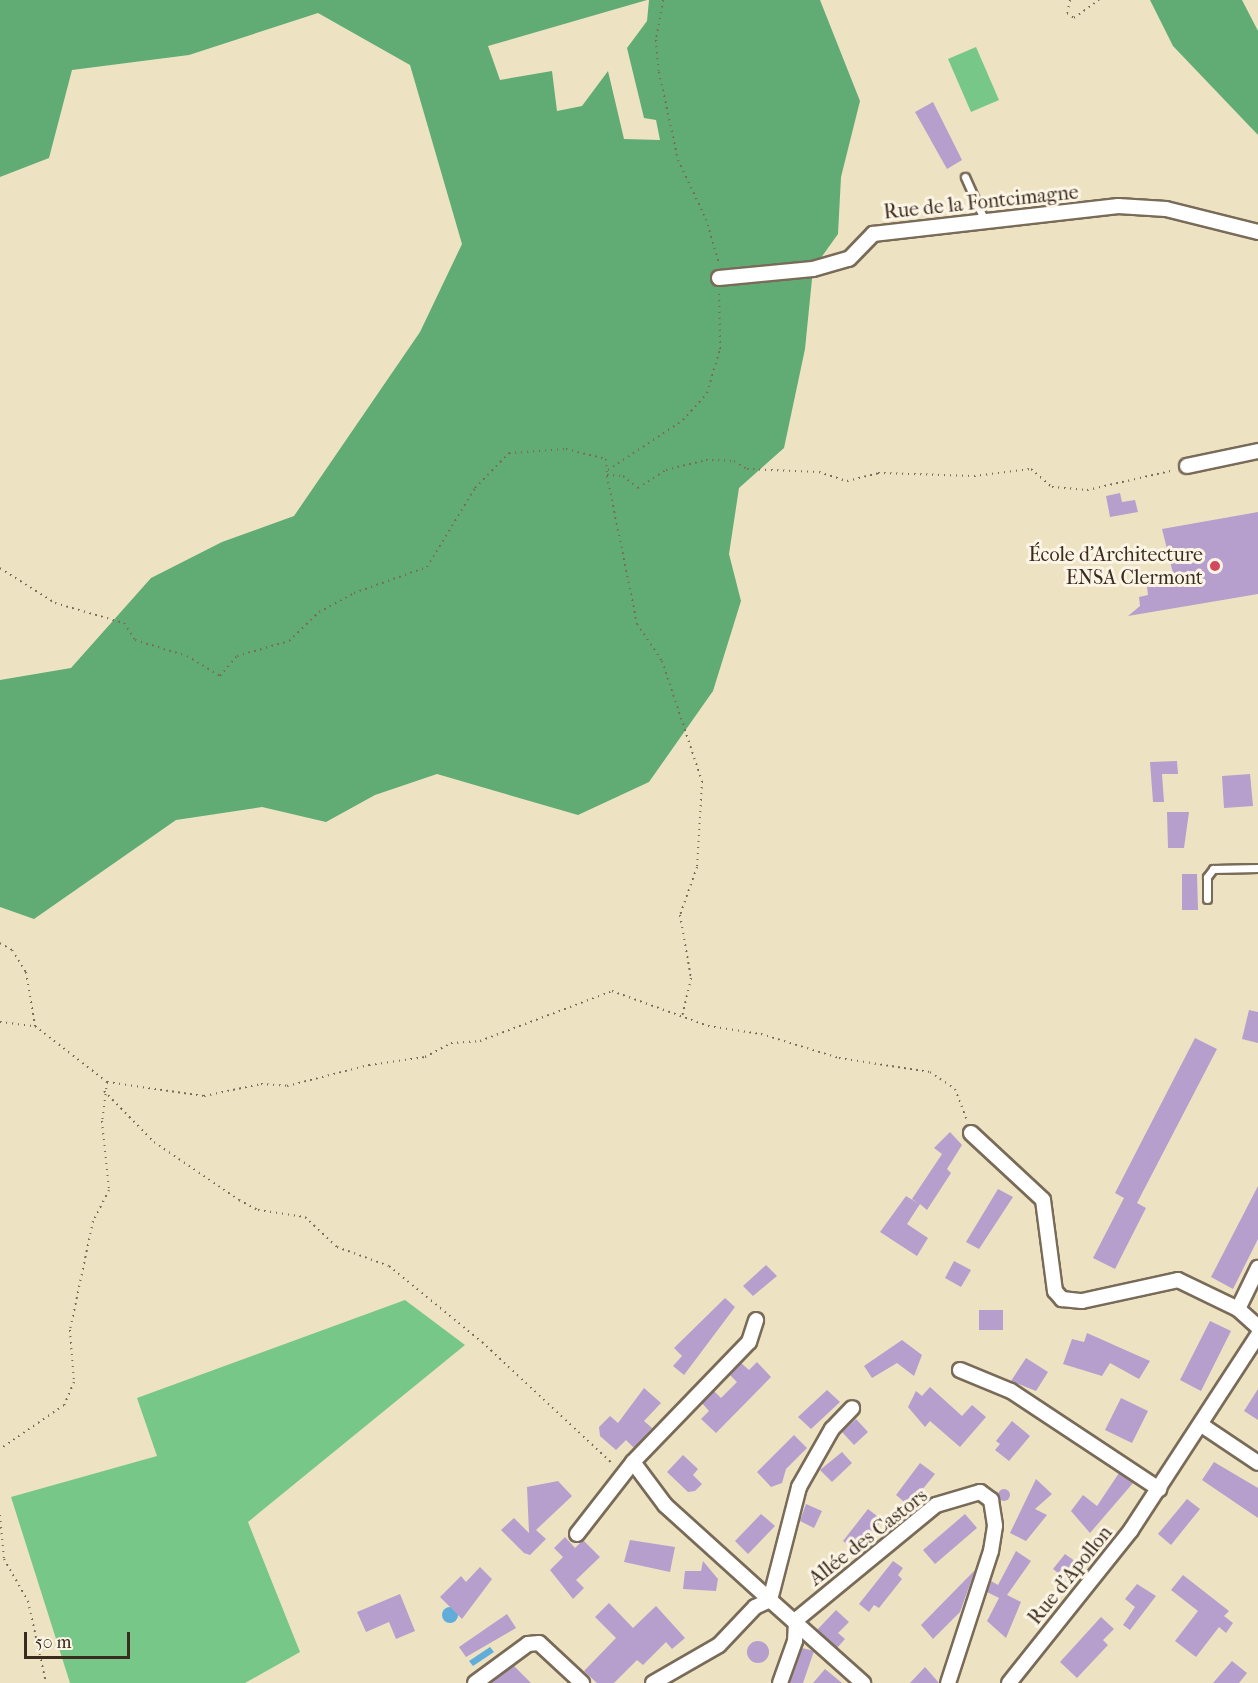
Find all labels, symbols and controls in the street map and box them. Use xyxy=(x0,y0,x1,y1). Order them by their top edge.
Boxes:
street label: Rue de la Fontcimagne xyxy=(882,180,1080,224)
place label: École d'Architecture ENSA Clermont xyxy=(1028,542,1203,589)
marker: École d'Architecture ENSA Clermont xyxy=(1208,559,1222,573)
street label: Allée des Castors xyxy=(804,1483,932,1591)
street label: Rue d'Apollon xyxy=(1023,1521,1117,1629)
scale bar xyxy=(27,1620,134,1658)
text: 50 m xyxy=(35,1632,71,1653)

